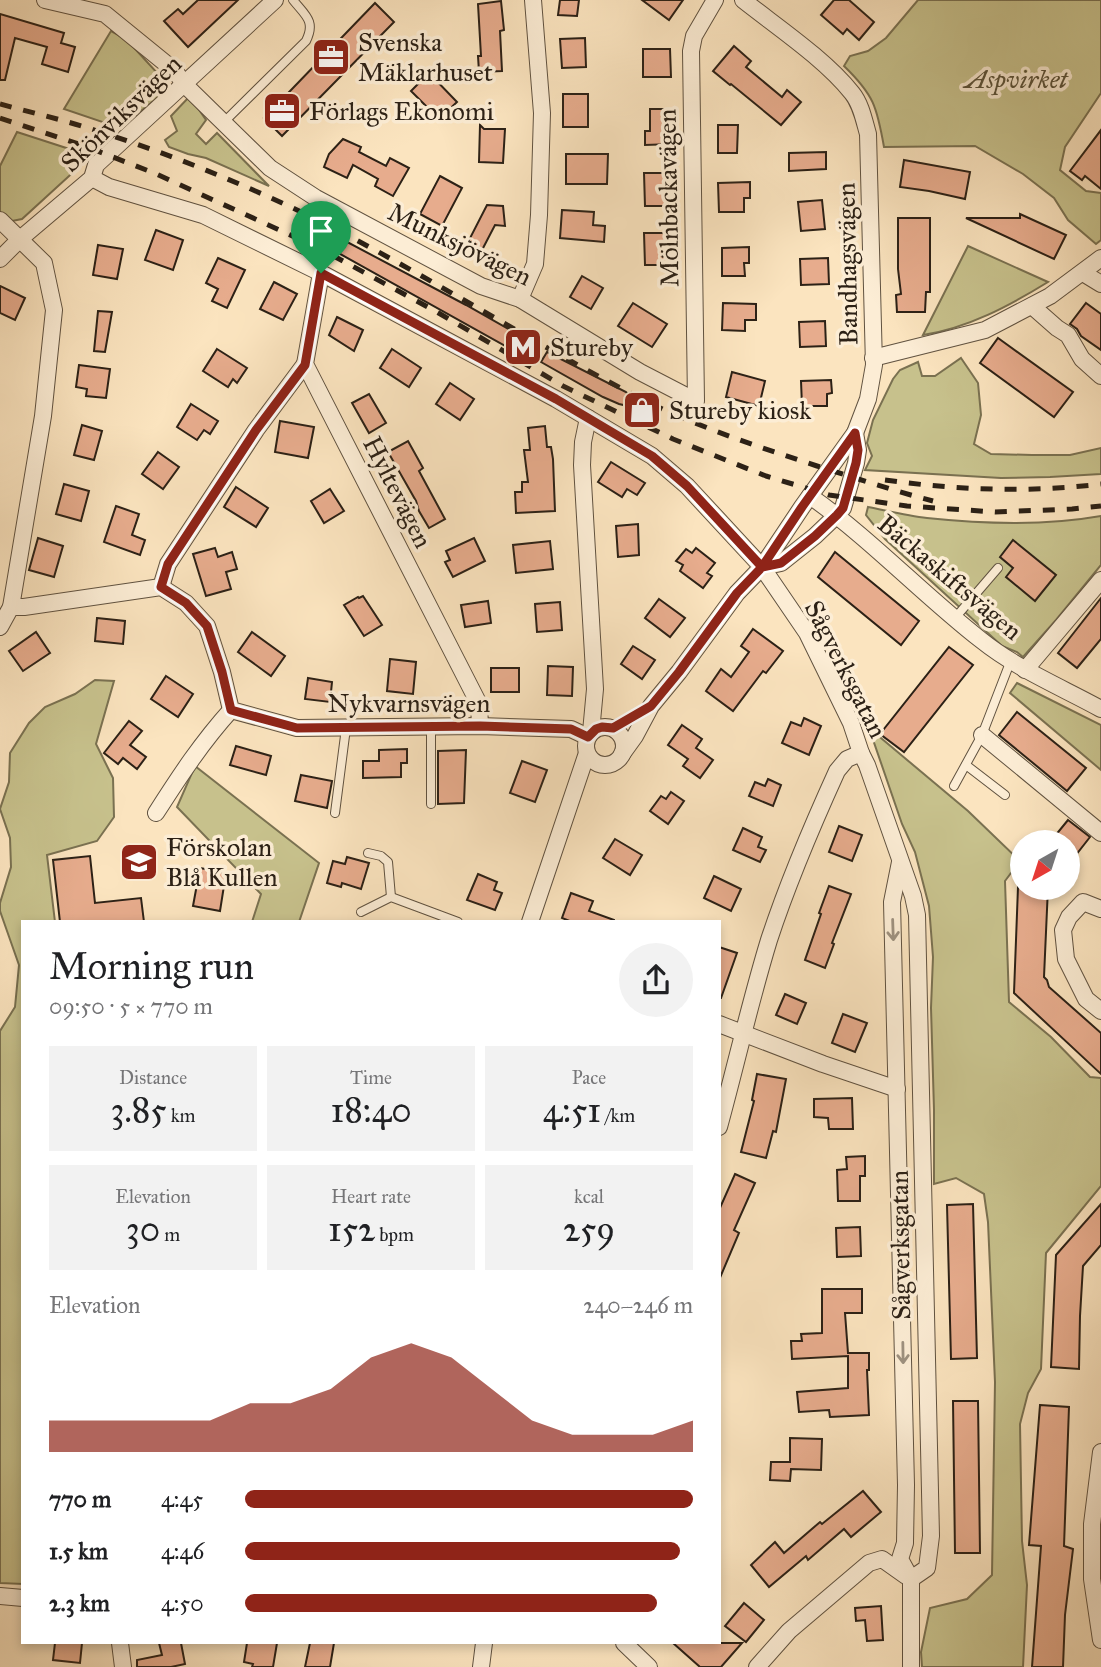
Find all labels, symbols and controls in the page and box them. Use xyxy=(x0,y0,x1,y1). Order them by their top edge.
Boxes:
place label: Svenska Mäklarhuset xyxy=(358,26,493,88)
office icon: Svenska Mäklarhuset xyxy=(310,36,352,78)
street label: Skönviksvägen xyxy=(54,47,188,179)
park label: Aspvirket xyxy=(962,63,1069,96)
office icon: Förlags Ekonomi xyxy=(261,90,303,132)
place label: Förlags Ekonomi xyxy=(309,95,494,127)
street label: Mölnbackavägen xyxy=(650,108,686,288)
street label: Bandhagsvägen xyxy=(830,182,864,346)
street label: Munksjövägen xyxy=(383,195,537,293)
pin xyxy=(291,201,351,273)
icon: arrive xyxy=(302,212,340,250)
metro station icon: Stureby xyxy=(502,326,544,368)
place label: Stureby xyxy=(550,331,634,363)
shop icon: Stureby kiosk xyxy=(621,389,663,431)
place label: Stureby kiosk xyxy=(669,394,812,426)
street label: Hyltevägen xyxy=(356,431,440,553)
street label: Bäckaskiftsvägen xyxy=(871,507,1029,647)
street label: Sågverksgatan xyxy=(798,595,894,743)
street label: Nykvarnsvägen xyxy=(328,687,490,719)
north arrow xyxy=(1010,830,1080,900)
map controls xyxy=(1010,830,1080,900)
place label: Förskolan Blå Kullen xyxy=(166,831,278,893)
school or university icon: Förskolan Blå Kullen xyxy=(118,841,160,883)
one-way arrow xyxy=(887,918,900,941)
text: Morning run xyxy=(49,943,254,989)
button: share xyxy=(619,943,693,1017)
text: 09:50 · 5 × 770 m xyxy=(49,992,213,1020)
text: Distance xyxy=(119,1066,187,1089)
text: Time xyxy=(350,1066,392,1089)
text: Pace xyxy=(572,1066,606,1089)
text: 3.85 xyxy=(110,1089,167,1132)
text: 18:40 xyxy=(330,1089,412,1132)
text: 4:51 xyxy=(543,1089,601,1132)
text: km xyxy=(167,1104,196,1127)
text: /km xyxy=(601,1104,635,1127)
street label: Sågverksgatan xyxy=(883,1170,917,1320)
text: Elevation xyxy=(115,1185,191,1208)
text: Heart rate xyxy=(331,1185,411,1208)
text: kcal xyxy=(574,1185,604,1208)
text: 30 xyxy=(126,1208,160,1251)
text: 152 xyxy=(328,1208,375,1251)
text: 259 xyxy=(563,1208,615,1251)
text: m xyxy=(160,1223,180,1246)
text: bpm xyxy=(375,1223,414,1246)
text: Elevation xyxy=(49,1291,140,1319)
text: 240–246 m xyxy=(583,1291,693,1319)
one-way arrow xyxy=(896,1341,909,1364)
text: 770 m xyxy=(49,1485,111,1513)
text: 4:45 xyxy=(161,1485,203,1513)
text: 1.5 km xyxy=(49,1537,108,1565)
text: 4:46 xyxy=(161,1537,204,1565)
text: 2.3 km xyxy=(49,1589,110,1617)
text: 4:50 xyxy=(161,1589,204,1617)

